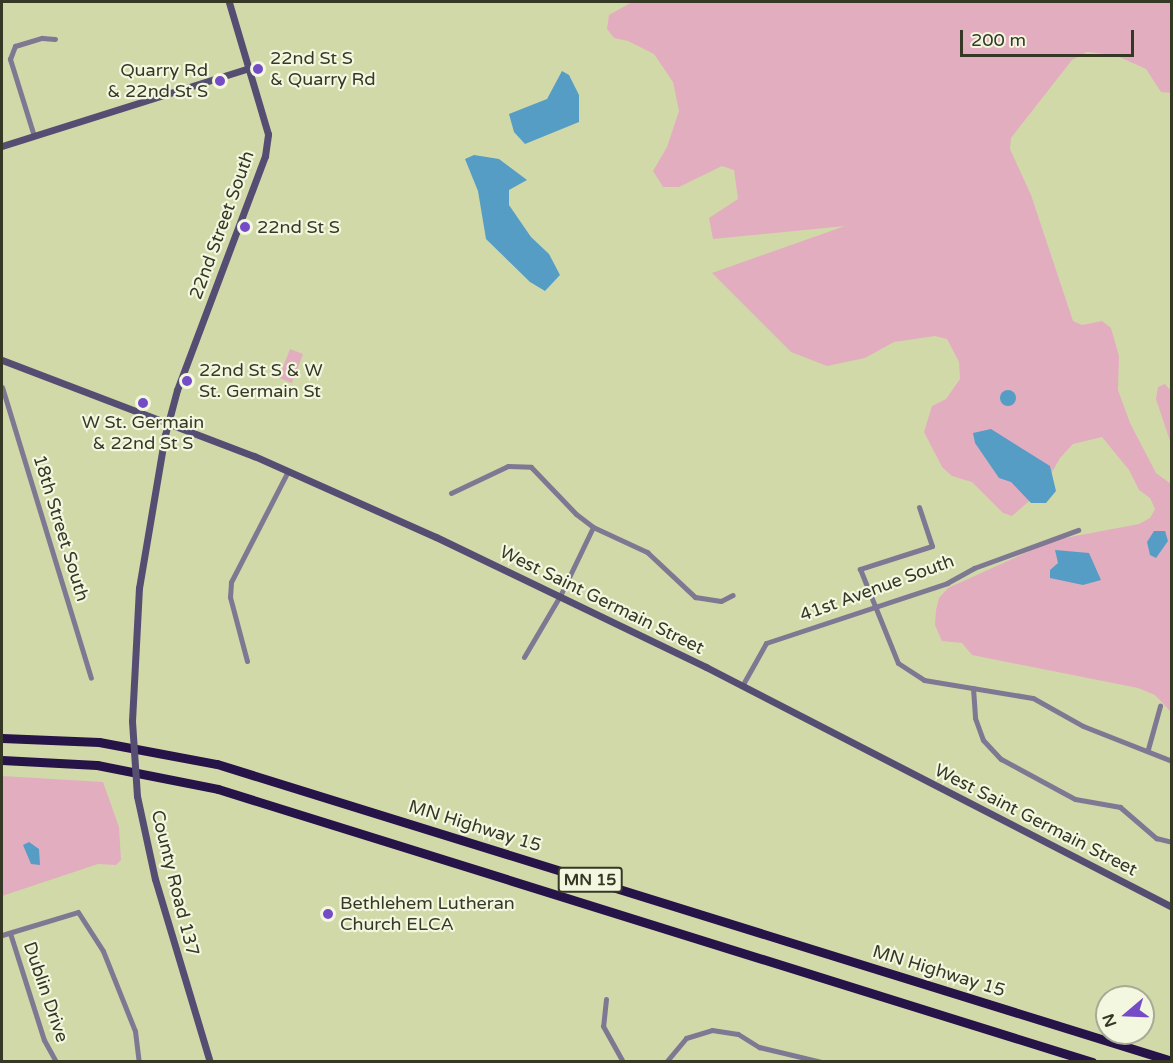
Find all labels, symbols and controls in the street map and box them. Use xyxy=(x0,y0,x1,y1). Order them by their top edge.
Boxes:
scale bar xyxy=(963,18,1137,56)
text: 200 m xyxy=(971,29,1026,51)
place label: 22nd St S & Quarry Rd xyxy=(270,48,376,90)
place label: Quarry Rd & 22nd St S xyxy=(107,60,208,103)
marker: 22nd St S & Quarry Rd xyxy=(251,62,265,76)
marker: Quarry Rd & 22nd St S xyxy=(213,74,227,88)
street label: 22nd Street South xyxy=(185,148,259,302)
place label: 22nd St S xyxy=(257,216,340,238)
marker: 22nd St S xyxy=(238,220,252,234)
place label: 22nd St S & W St. Germain St xyxy=(199,360,323,403)
marker: 22nd St S & W St. Germain St xyxy=(180,374,194,388)
marker: W St. Germain & 22nd St S xyxy=(136,396,150,410)
place label: W St. Germain & 22nd St S xyxy=(82,412,204,454)
street label: 18th Street South xyxy=(28,452,94,604)
street label: West Saint Germain Street xyxy=(496,541,708,659)
street label: 41st Avenue South xyxy=(797,550,957,626)
street label: West Saint Germain Street xyxy=(931,759,1141,881)
street label: MN Highway 15 xyxy=(406,796,544,856)
street label: County Road 137 xyxy=(146,808,204,958)
road number: MN 15 xyxy=(557,867,623,893)
place label: Bethlehem Lutheran Church ELCA xyxy=(340,893,515,936)
marker: Bethlehem Lutheran Church ELCA xyxy=(321,907,335,921)
street label: Dublin Drive xyxy=(19,939,73,1045)
street label: MN Highway 15 xyxy=(870,941,1008,1001)
north arrow xyxy=(1095,985,1155,1045)
text: N xyxy=(1098,1011,1121,1030)

